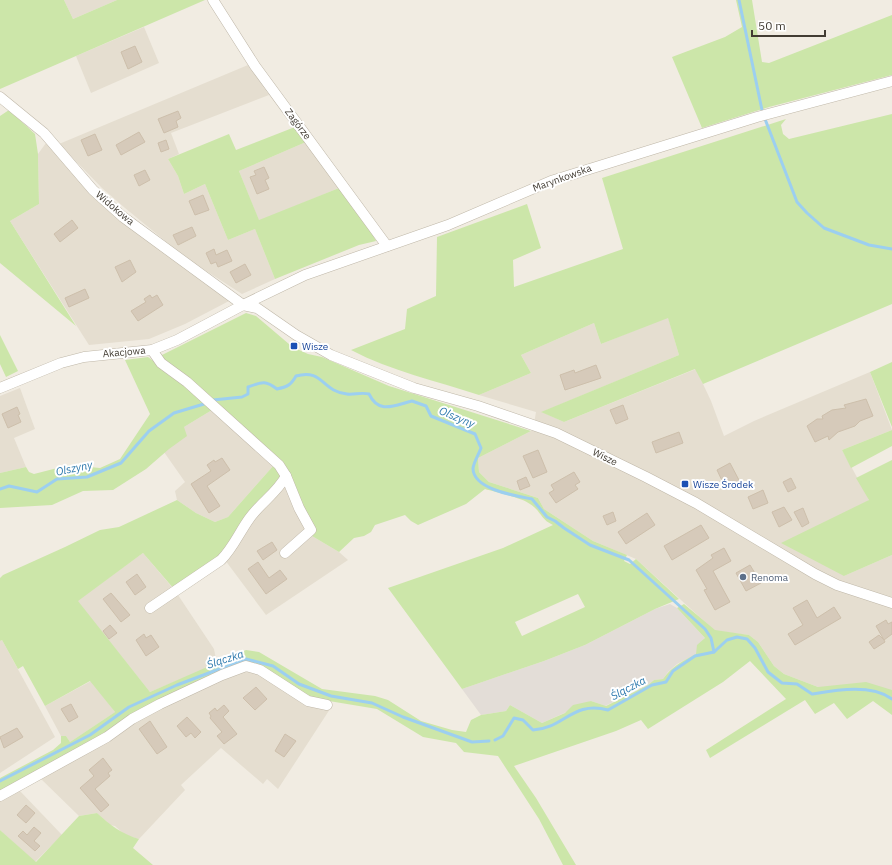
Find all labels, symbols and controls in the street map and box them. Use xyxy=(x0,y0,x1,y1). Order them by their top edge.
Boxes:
scale bar xyxy=(752,12,825,38)
text: 50 m xyxy=(758,18,786,33)
street label: Zagórze xyxy=(282,106,314,143)
street label: Marynkowska xyxy=(531,161,594,195)
street label: Widokowa xyxy=(93,188,137,228)
place label: Wisze xyxy=(302,340,329,353)
marker: Wisze xyxy=(289,341,299,351)
street label: Akacjowa xyxy=(102,344,147,360)
water label: Olszyny xyxy=(437,403,477,431)
street label: Wisze xyxy=(590,445,620,469)
water label: Olszyny xyxy=(54,457,94,479)
place label: Wisze Środek xyxy=(693,478,754,491)
marker: Wisze Środek xyxy=(680,479,690,489)
place label: Renoma xyxy=(751,571,789,584)
marker: Renoma xyxy=(738,572,748,582)
water label: Ślączka xyxy=(205,646,245,672)
water label: Ślączka xyxy=(608,673,648,703)

